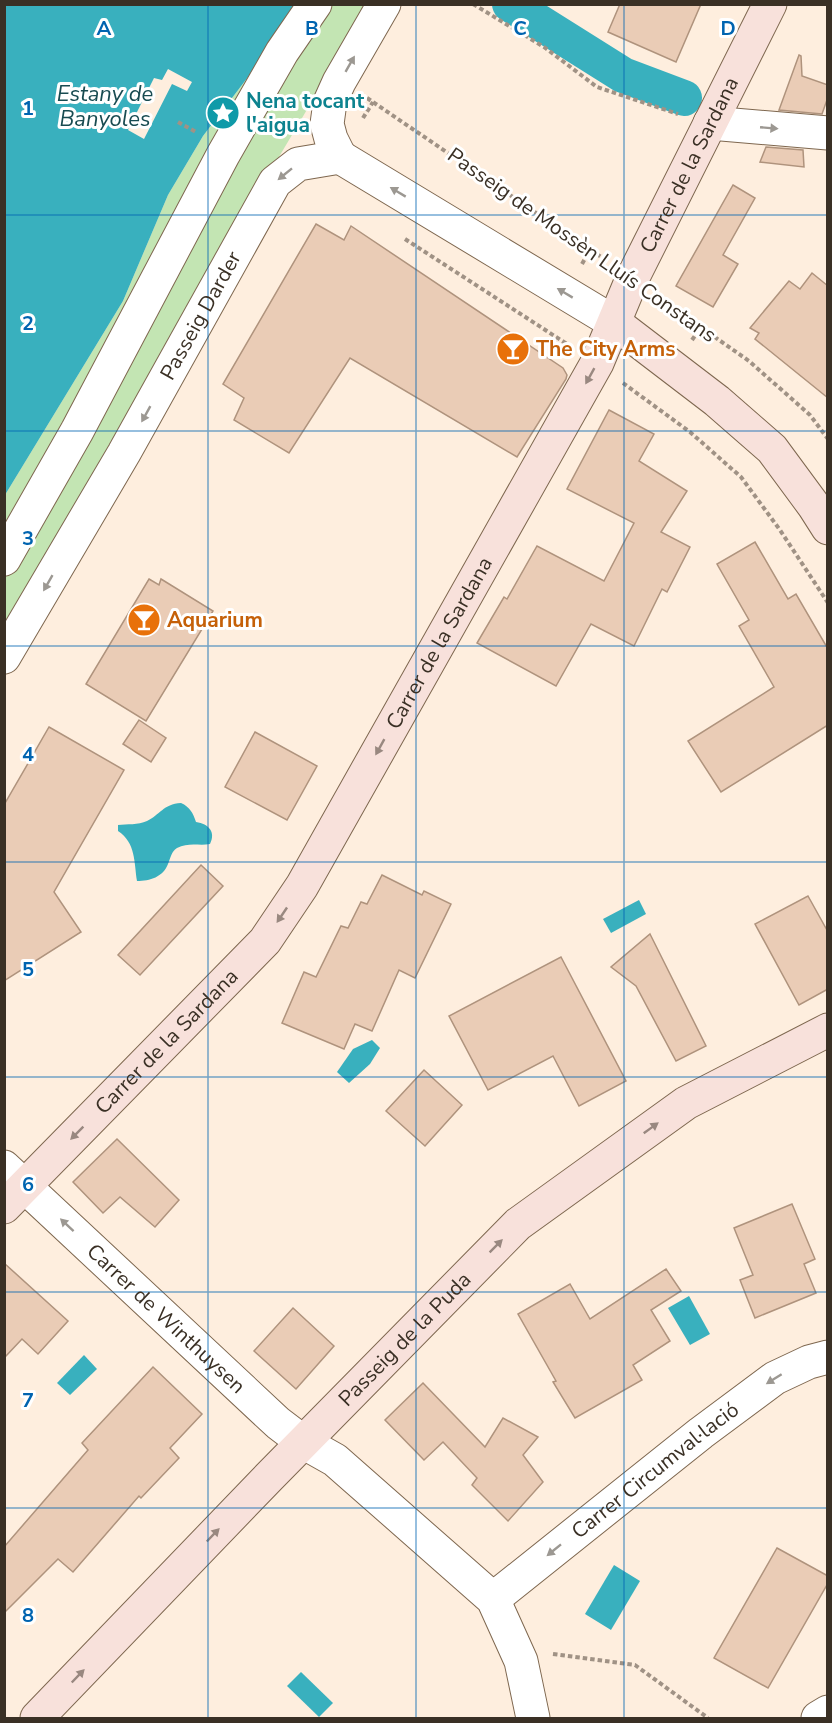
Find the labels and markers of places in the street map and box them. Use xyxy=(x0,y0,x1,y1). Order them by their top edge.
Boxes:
place label: Nena tocant l'aigua xyxy=(246,87,365,139)
place icon: Nena tocant l'aigua xyxy=(205,95,241,131)
bar icon: The City Arms xyxy=(495,331,531,367)
place label: The City Arms xyxy=(536,335,675,363)
bar icon: Aquarium xyxy=(126,602,162,638)
place label: Aquarium xyxy=(167,606,263,634)

